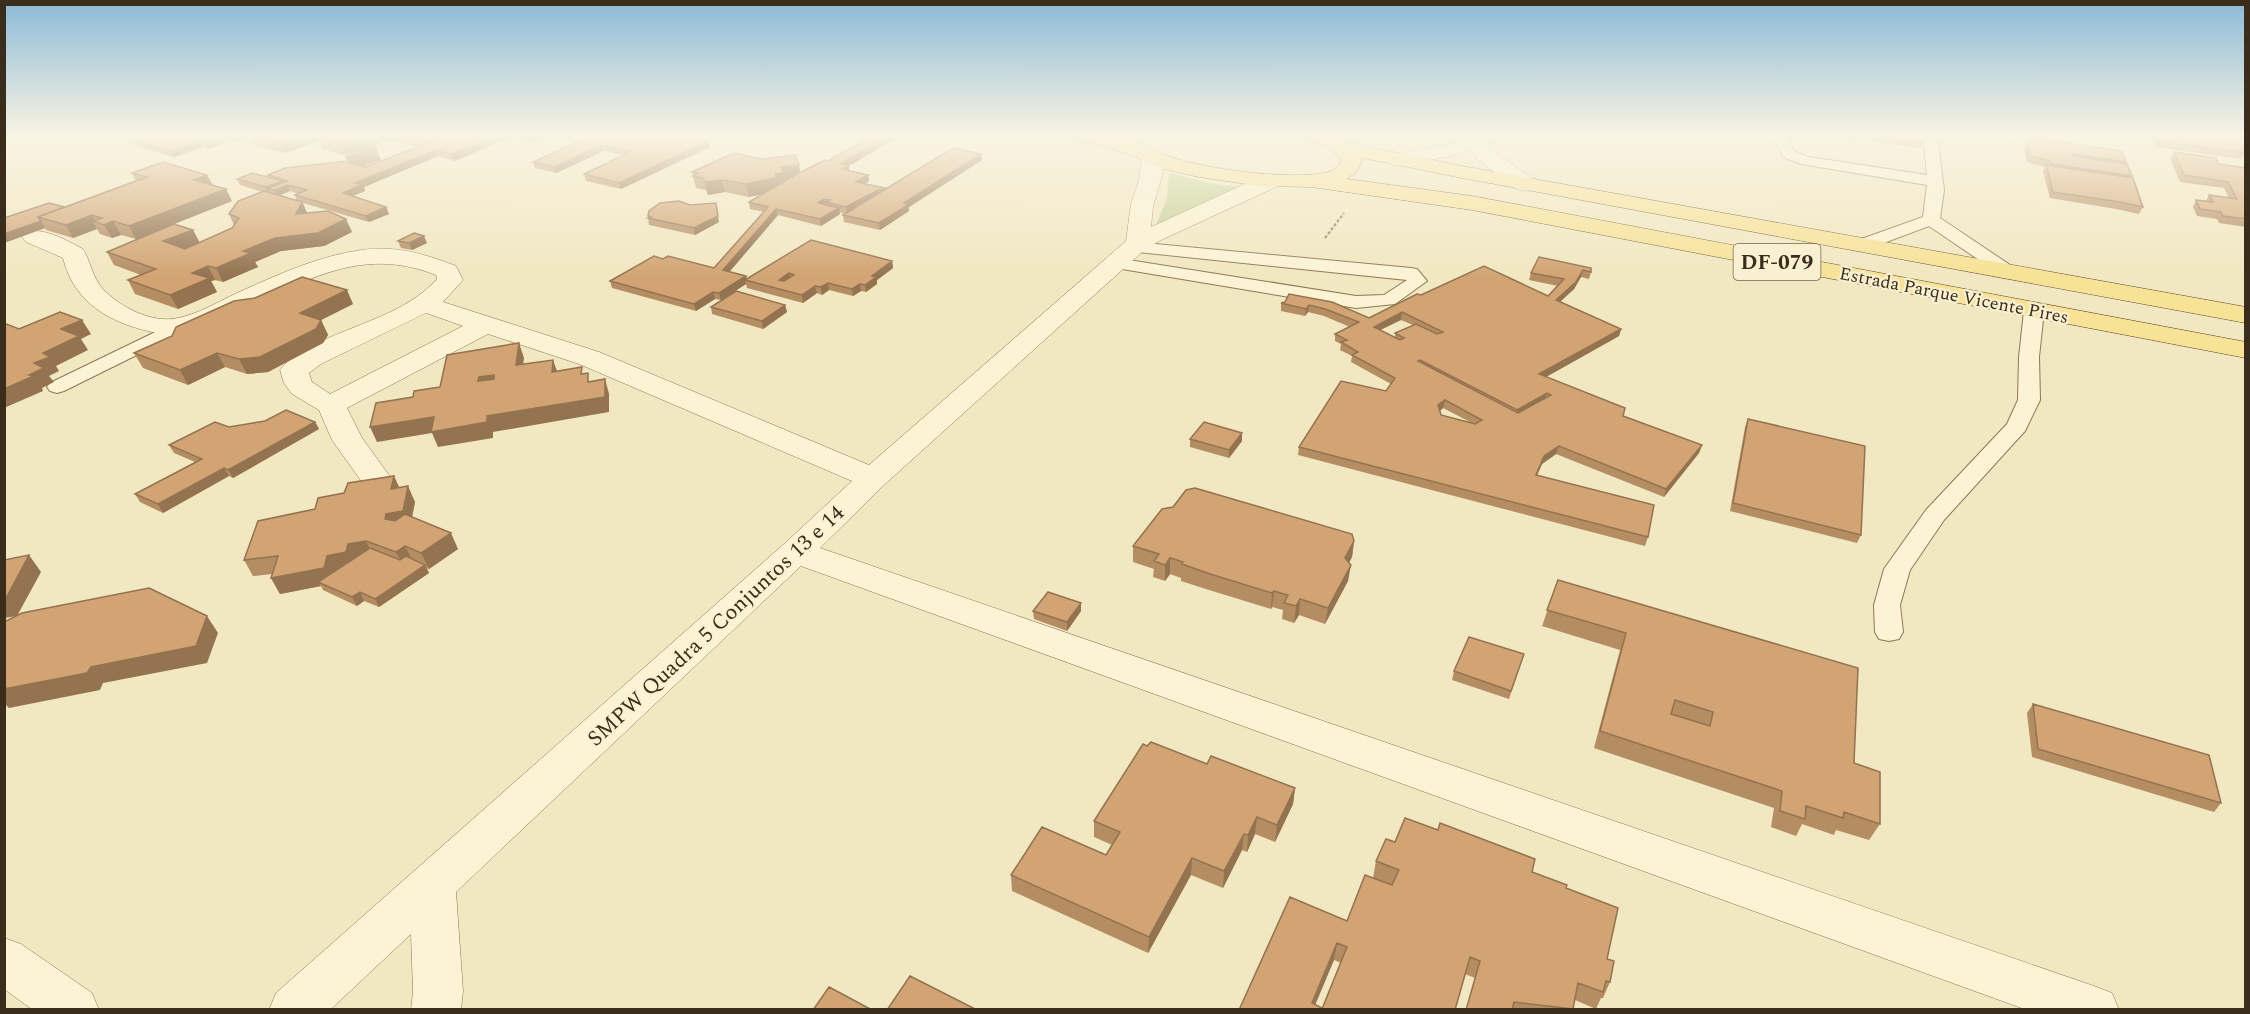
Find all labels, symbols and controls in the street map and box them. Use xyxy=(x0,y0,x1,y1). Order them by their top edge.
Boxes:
road number: DF-079 xyxy=(1734,244,1820,280)
street label: Estrada Parque Vicente Pires xyxy=(1837,260,2071,331)
street label: SMPW Quadra 5 Conjuntos 13 e 14 xyxy=(580,498,852,755)

